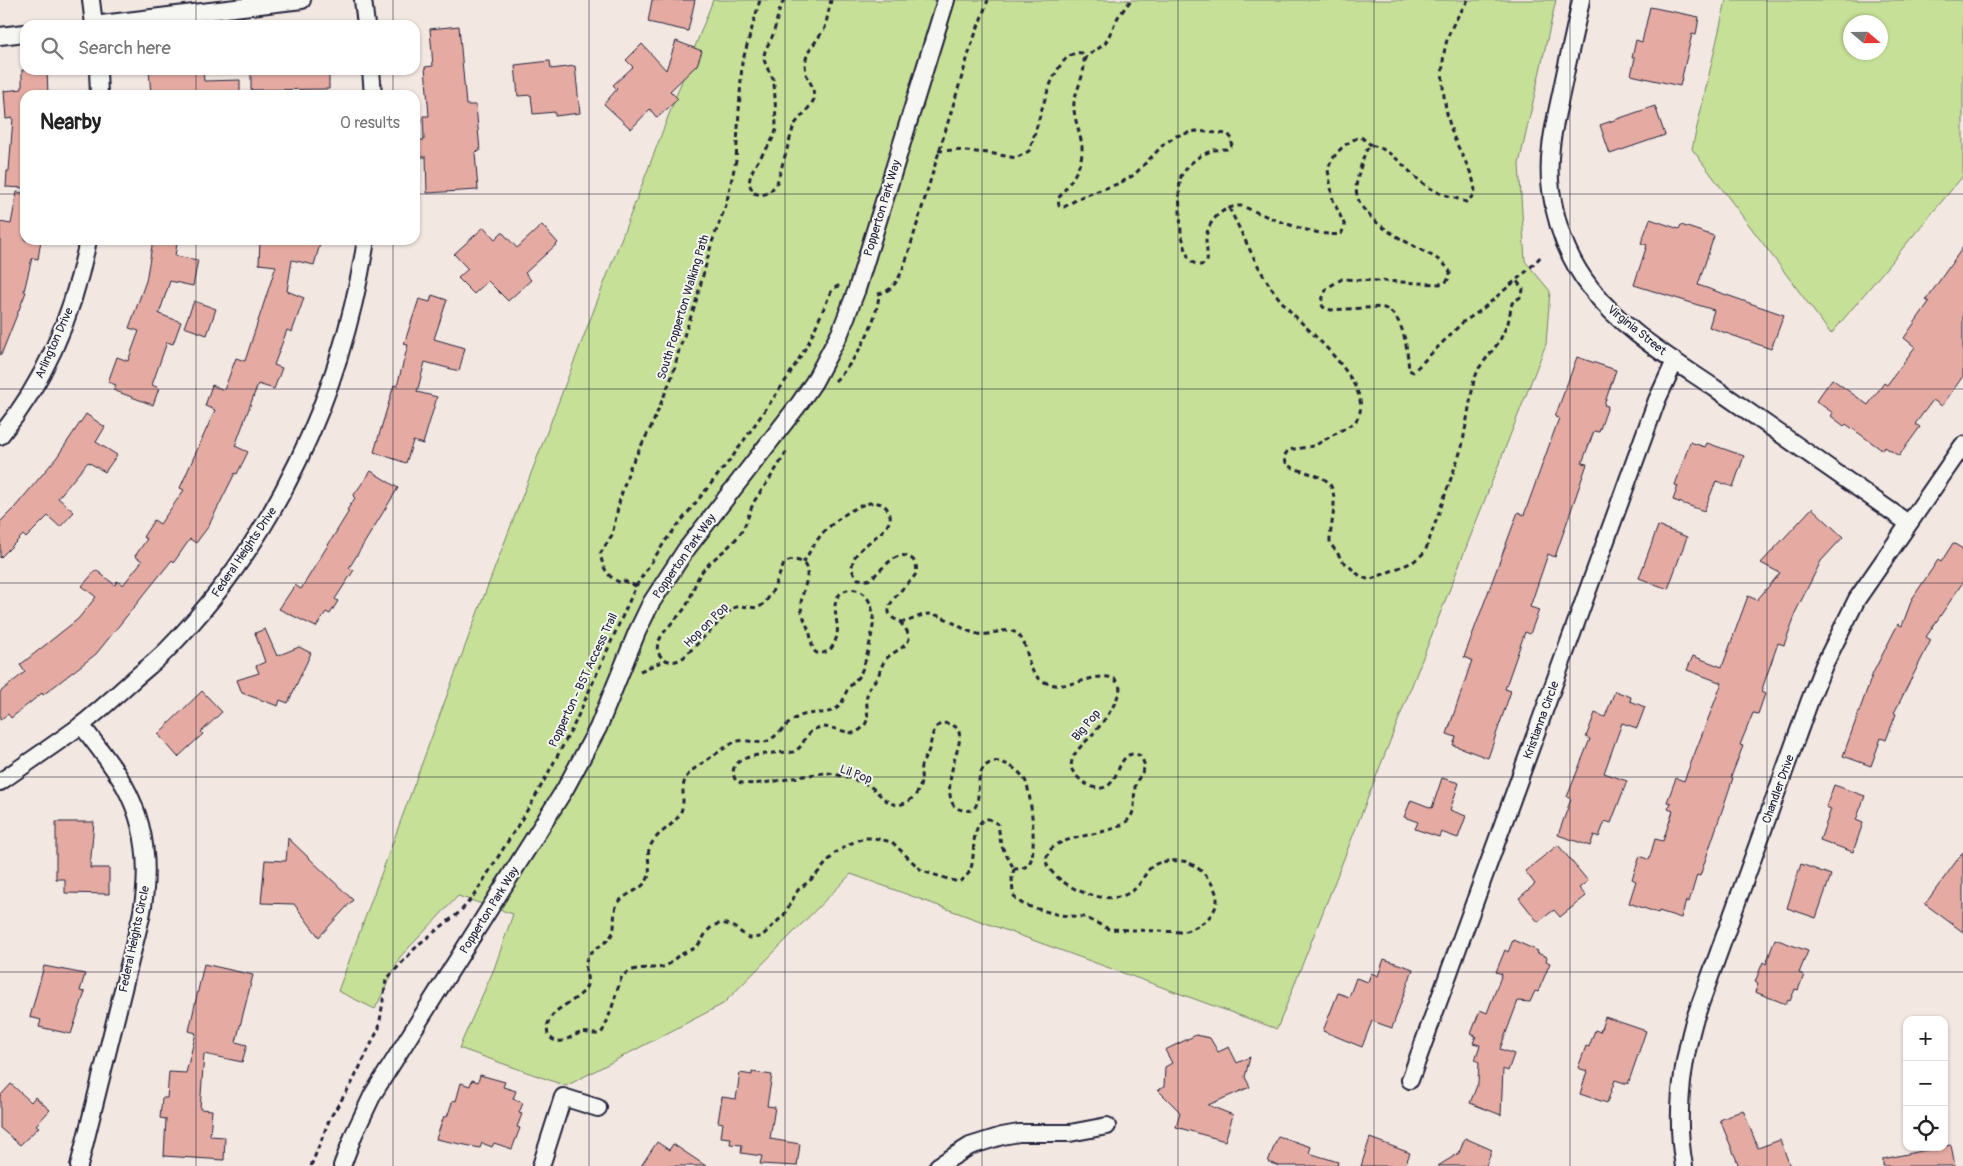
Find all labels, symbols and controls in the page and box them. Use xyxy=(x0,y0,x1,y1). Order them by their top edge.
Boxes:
north arrow xyxy=(1843,15,1888,60)
search box xyxy=(20,20,420,75)
icon: search xyxy=(38,34,66,62)
text: Search here xyxy=(78,36,171,60)
text: Nearby xyxy=(40,109,101,136)
text: 0 results xyxy=(340,113,400,133)
street label: Popperton Park Way xyxy=(861,158,904,258)
street label: South Popperton Walking Path xyxy=(654,233,713,381)
street label: Virginia Street xyxy=(1604,302,1669,359)
street label: Arlington Drive xyxy=(32,305,77,381)
street label: Federal Heights Drive xyxy=(209,504,280,600)
street label: Popperton Park Way xyxy=(650,511,719,601)
street label: Hop on Pop xyxy=(681,600,732,651)
street label: Popperton - BST Access Trail xyxy=(546,611,621,750)
street label: Kristianna Circle xyxy=(1520,679,1563,761)
street label: Big Pop xyxy=(1069,706,1104,744)
street label: Chandler Drive xyxy=(1759,753,1798,826)
street label: Lil Pop xyxy=(838,762,874,787)
street label: Popperton Park Way xyxy=(457,864,522,957)
street label: Federal Heights Circle xyxy=(116,884,153,994)
map controls xyxy=(1903,1016,1948,1151)
button: + xyxy=(1903,1016,1948,1061)
button: − xyxy=(1903,1061,1948,1106)
button: locate xyxy=(1903,1106,1948,1151)

